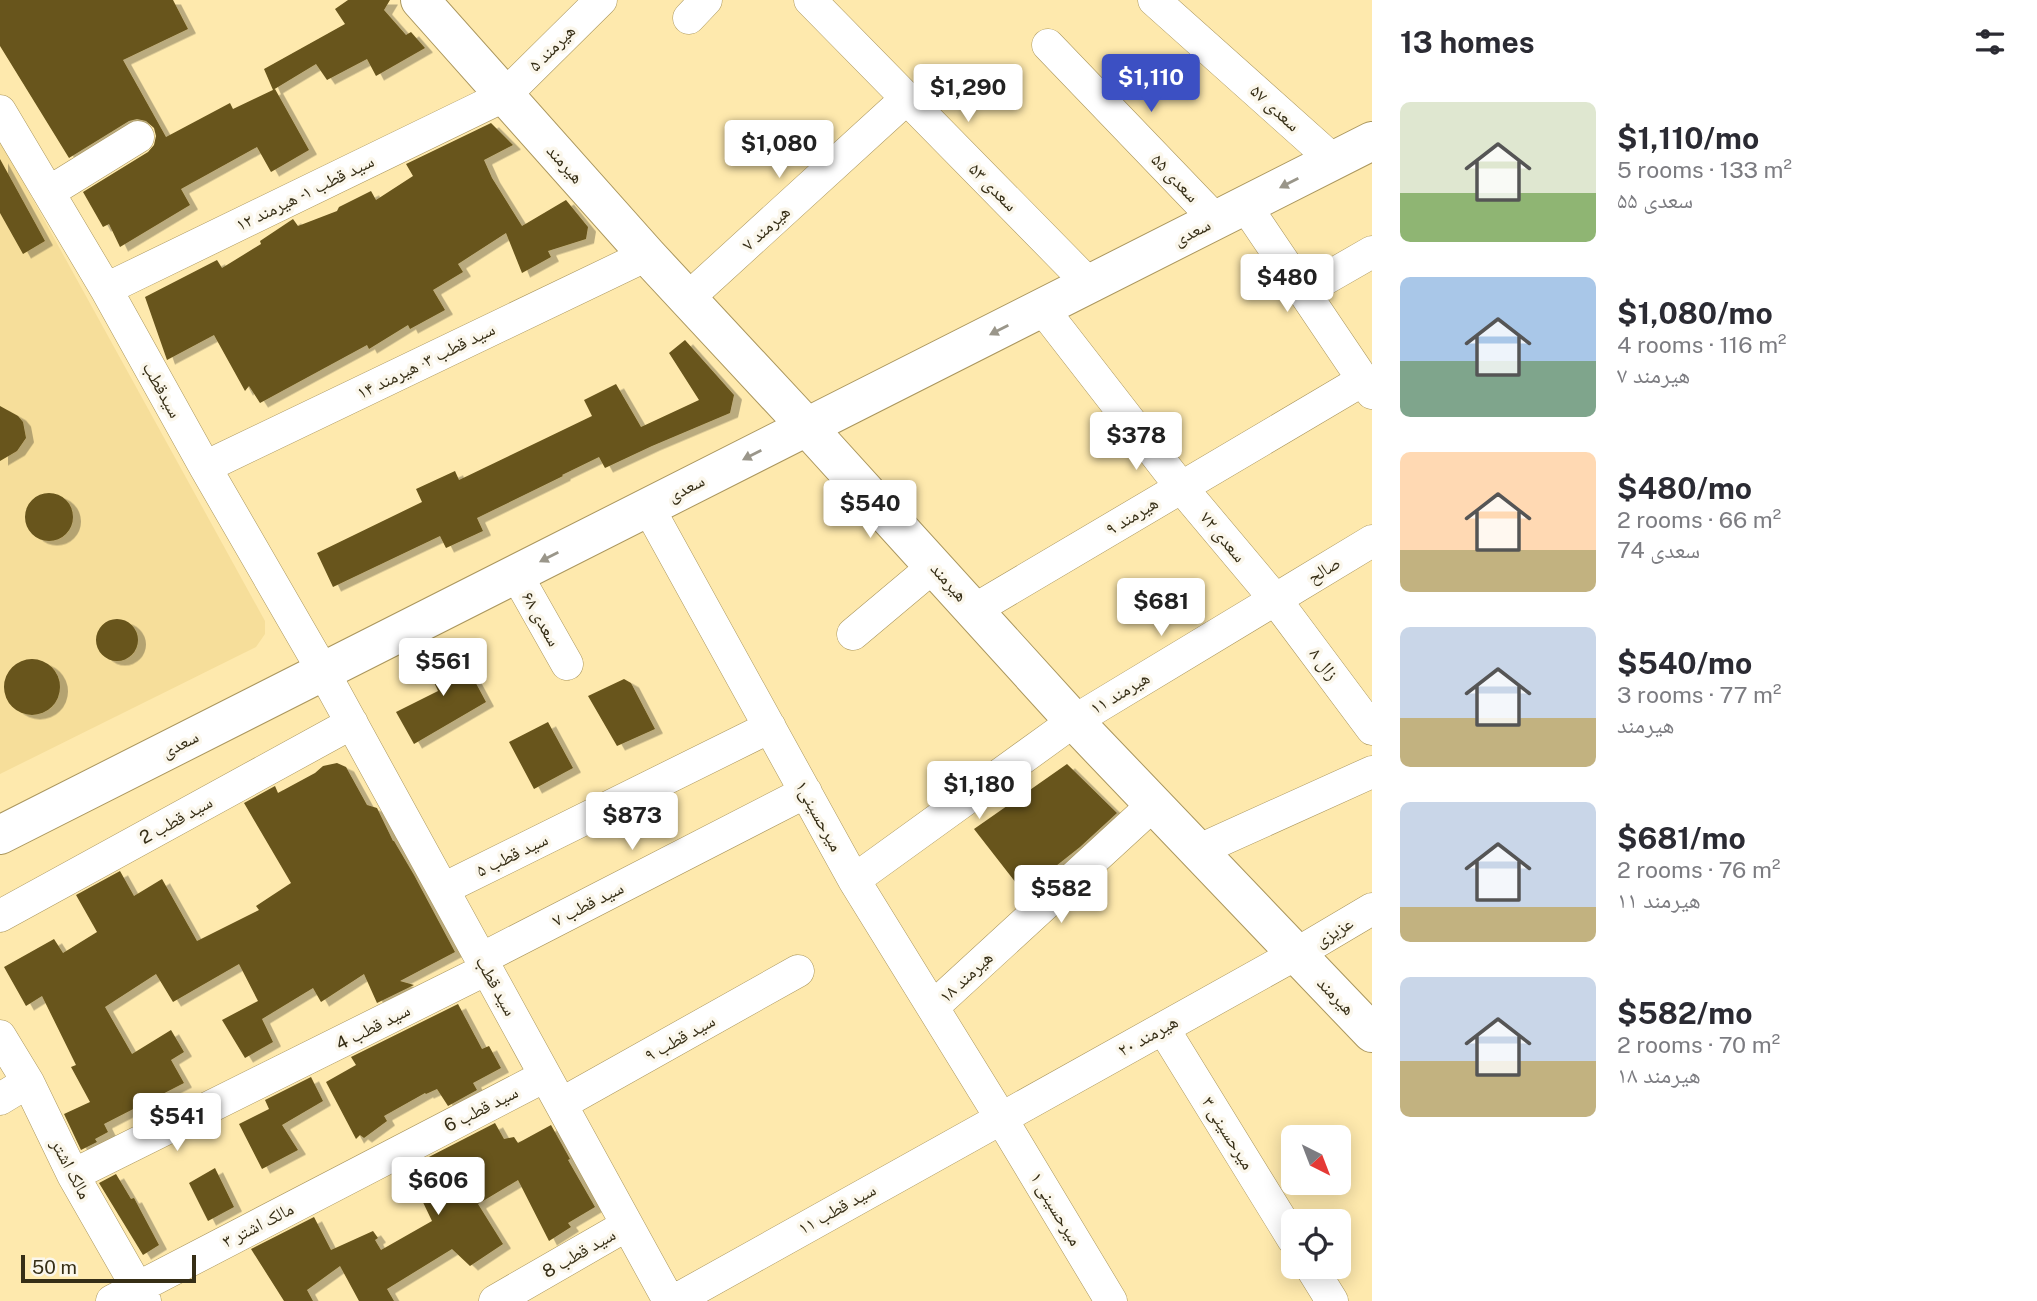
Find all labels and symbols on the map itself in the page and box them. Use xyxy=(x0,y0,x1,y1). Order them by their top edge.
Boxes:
street label: هیرمند ۵ xyxy=(524,20,580,76)
pin: $1,110 xyxy=(1094,54,1208,114)
pin: $1,290 xyxy=(911,64,1025,124)
street label: سعدی ۵۷ xyxy=(1246,80,1304,136)
pin: $1,080 xyxy=(722,120,836,180)
street label: هیرمند xyxy=(542,140,588,188)
street label: سعدی ۵۵ xyxy=(1146,149,1204,207)
street label: سید قطب ۱- هیرمند ۱۲ xyxy=(232,150,377,236)
street label: سعدی ۵۳ xyxy=(964,158,1022,216)
one-way arrow xyxy=(1279,177,1299,188)
street label: هیرمند ۷ xyxy=(737,201,794,255)
street label: سعدی xyxy=(1170,213,1214,251)
pin: $480 xyxy=(1246,254,1328,314)
street label: سید قطب ۳- هیرمند ۱۴ xyxy=(353,318,498,404)
one-way arrow xyxy=(989,324,1009,335)
street label: سیدقطب xyxy=(138,358,186,422)
pin: $378 xyxy=(1095,412,1177,472)
one-way arrow xyxy=(742,449,762,460)
street label: سعدی xyxy=(664,469,708,507)
pin: $540 xyxy=(829,480,911,540)
street label: هیرمند ۹ xyxy=(1102,492,1162,540)
street label: سعدی ۷۲ xyxy=(1195,507,1251,567)
one-way arrow xyxy=(539,552,559,563)
street label: صالح xyxy=(1304,552,1345,589)
street label: هیرمند xyxy=(926,558,972,606)
pin: $681 xyxy=(1120,578,1202,638)
street label: سعدی ۶۸ xyxy=(517,588,565,650)
pin: $561 xyxy=(402,638,484,698)
street label: زال ۸ xyxy=(1305,644,1343,684)
street label: هیرمند ۱۱ xyxy=(1086,667,1153,719)
street label: سعدی xyxy=(158,725,202,763)
pin: $1,180 xyxy=(922,762,1036,821)
street label: میرحسینی۱ xyxy=(791,777,847,855)
street label: سید قطب 2 xyxy=(136,791,216,849)
pin: $873 xyxy=(591,792,673,852)
street label: سید قطب ۵ xyxy=(472,828,551,881)
pin: $582 xyxy=(1020,866,1102,925)
street label: سید قطب ۷ xyxy=(549,877,627,931)
street label: عزیزی xyxy=(1311,912,1357,952)
street label: هیرمند ۱۸ xyxy=(935,947,997,1007)
street label: سید قطب xyxy=(471,952,521,1019)
street label: هیرمند xyxy=(1313,972,1360,1019)
street label: سید قطب 4 xyxy=(332,999,414,1055)
street label: سید قطب ۹ xyxy=(641,1010,719,1066)
street label: هیرمند ۲۰ xyxy=(1114,1011,1182,1061)
street label: سید قطب 6 xyxy=(440,1081,522,1137)
street label: میرحسینی ۳ xyxy=(1197,1092,1259,1174)
pin: $541 xyxy=(136,1094,218,1153)
north arrow xyxy=(1281,1125,1351,1195)
street label: مالک اشتر xyxy=(46,1134,96,1202)
pin: $606 xyxy=(397,1158,479,1217)
street label: میرحسینی ۱ xyxy=(1025,1168,1087,1250)
street label: سید قطب ۱۱ xyxy=(794,1179,879,1239)
street label: مالک اشتر ۳ xyxy=(219,1198,297,1251)
street label: سید قطب 8 xyxy=(538,1223,619,1282)
scale bar xyxy=(21,1252,196,1284)

